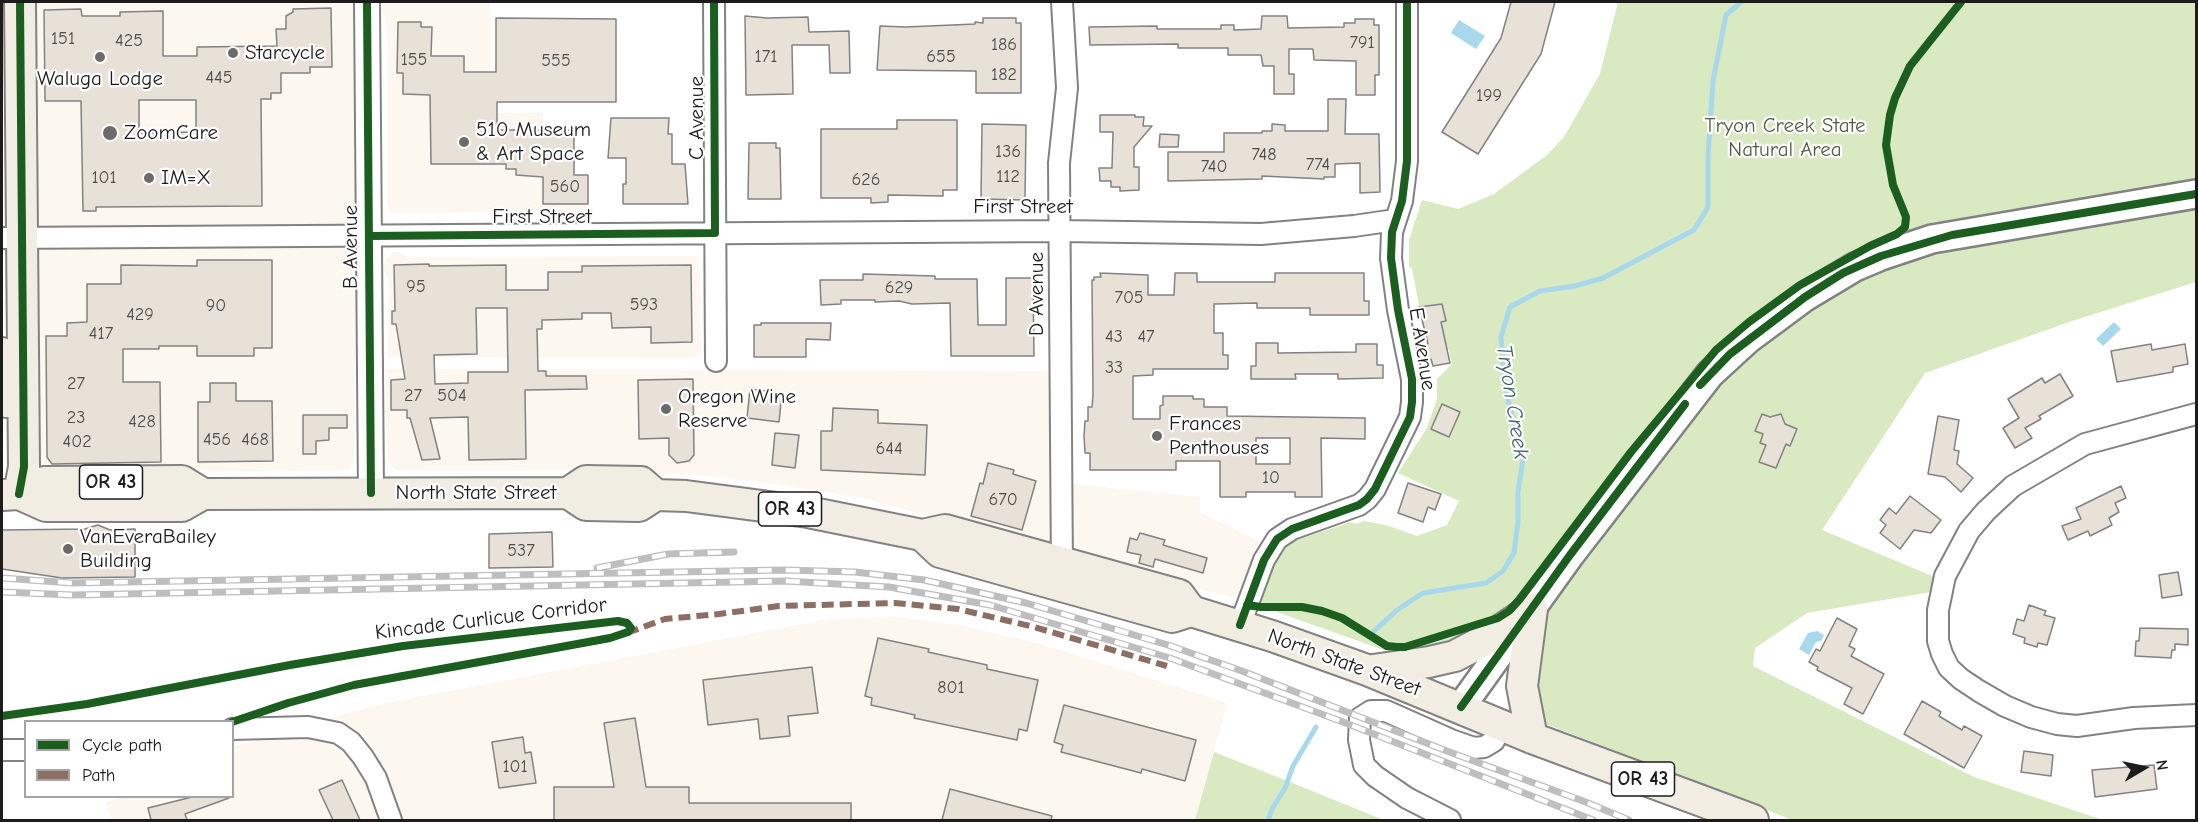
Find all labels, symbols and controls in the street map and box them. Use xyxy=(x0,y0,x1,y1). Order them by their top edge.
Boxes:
house number: 151 xyxy=(51,28,75,50)
house number: 425 xyxy=(115,30,143,52)
house number: 791 xyxy=(1349,32,1375,54)
house number: 186 xyxy=(991,34,1017,56)
place label: Starcycle xyxy=(245,40,325,66)
marker: Starcycle xyxy=(226,46,240,60)
house number: 171 xyxy=(755,46,777,68)
house number: 655 xyxy=(926,46,956,68)
house number: 155 xyxy=(401,49,427,71)
marker: Waluga Lodge xyxy=(93,50,107,64)
house number: 555 xyxy=(541,50,571,72)
house number: 182 xyxy=(991,64,1017,86)
place label: Waluga Lodge xyxy=(37,66,163,92)
house number: 445 xyxy=(205,67,233,89)
street label: C Avenue xyxy=(684,76,710,160)
house number: 199 xyxy=(1476,85,1502,107)
park label: Tryon Creek State Natural Area xyxy=(1705,113,1865,163)
place label: 510 Museum & Art Space xyxy=(476,117,591,167)
place label: ZoomCare xyxy=(124,120,218,146)
marker: ZoomCare xyxy=(101,124,119,142)
marker: 510 Museum & Art Space xyxy=(457,135,471,149)
house number: 136 xyxy=(995,141,1021,163)
house number: 748 xyxy=(1251,144,1277,166)
house number: 774 xyxy=(1306,154,1330,176)
house number: 740 xyxy=(1201,156,1227,178)
place label: IM=X xyxy=(161,165,211,191)
house number: 112 xyxy=(996,166,1020,188)
house number: 101 xyxy=(91,167,117,189)
house number: 626 xyxy=(852,169,880,191)
marker: IM=X xyxy=(142,171,156,185)
house number: 560 xyxy=(550,176,580,198)
street label: First Street xyxy=(973,194,1073,220)
street label: First Street xyxy=(492,204,592,230)
street label: B Avenue xyxy=(338,205,364,289)
street label: D Avenue xyxy=(1024,252,1050,336)
house number: 95 xyxy=(406,276,426,298)
house number: 629 xyxy=(885,277,913,299)
house number: 705 xyxy=(1114,287,1144,309)
house number: 593 xyxy=(630,294,658,316)
house number: 90 xyxy=(206,295,226,317)
house number: 429 xyxy=(126,304,154,326)
street label: E Avenue xyxy=(1403,306,1441,392)
house number: 417 xyxy=(89,323,113,345)
house number: 43 xyxy=(1105,326,1123,348)
house number: 47 xyxy=(1137,326,1155,348)
water label: Tryon Creek xyxy=(1490,343,1534,461)
house number: 33 xyxy=(1105,357,1123,379)
house number: 27 xyxy=(67,373,85,395)
place label: Oregon Wine Reserve xyxy=(678,384,796,434)
house number: 27 xyxy=(404,385,422,407)
house number: 504 xyxy=(437,385,467,407)
marker: Oregon Wine Reserve xyxy=(659,402,673,416)
house number: 23 xyxy=(67,407,85,429)
house number: 428 xyxy=(128,411,156,433)
place label: Frances Penthouses xyxy=(1169,411,1269,461)
house number: 456 xyxy=(203,429,231,451)
house number: 468 xyxy=(241,429,269,451)
marker: Frances Penthouses xyxy=(1150,429,1164,443)
house number: 402 xyxy=(62,431,92,453)
house number: 644 xyxy=(875,438,903,460)
road number: OR 43 xyxy=(80,465,142,499)
house number: 10 xyxy=(1262,467,1280,489)
street label: North State Street xyxy=(396,480,556,506)
house number: 670 xyxy=(988,489,1018,511)
road number: OR 43 xyxy=(758,492,822,526)
place label: VanEveraBailey Building xyxy=(80,524,216,574)
house number: 537 xyxy=(507,540,535,562)
marker: VanEveraBailey Building xyxy=(61,542,75,556)
street label: Kincade Curlicue Corridor xyxy=(374,592,608,646)
street label: North State Street xyxy=(1264,624,1424,702)
house number: 801 xyxy=(937,677,965,699)
legend xyxy=(24,720,234,798)
text: Cycle path xyxy=(82,735,162,756)
north arrow xyxy=(2114,738,2174,798)
house number: 101 xyxy=(502,756,528,778)
text: N xyxy=(2152,759,2171,772)
road number: OR 43 xyxy=(1612,762,1674,796)
text: Path xyxy=(82,765,115,786)

